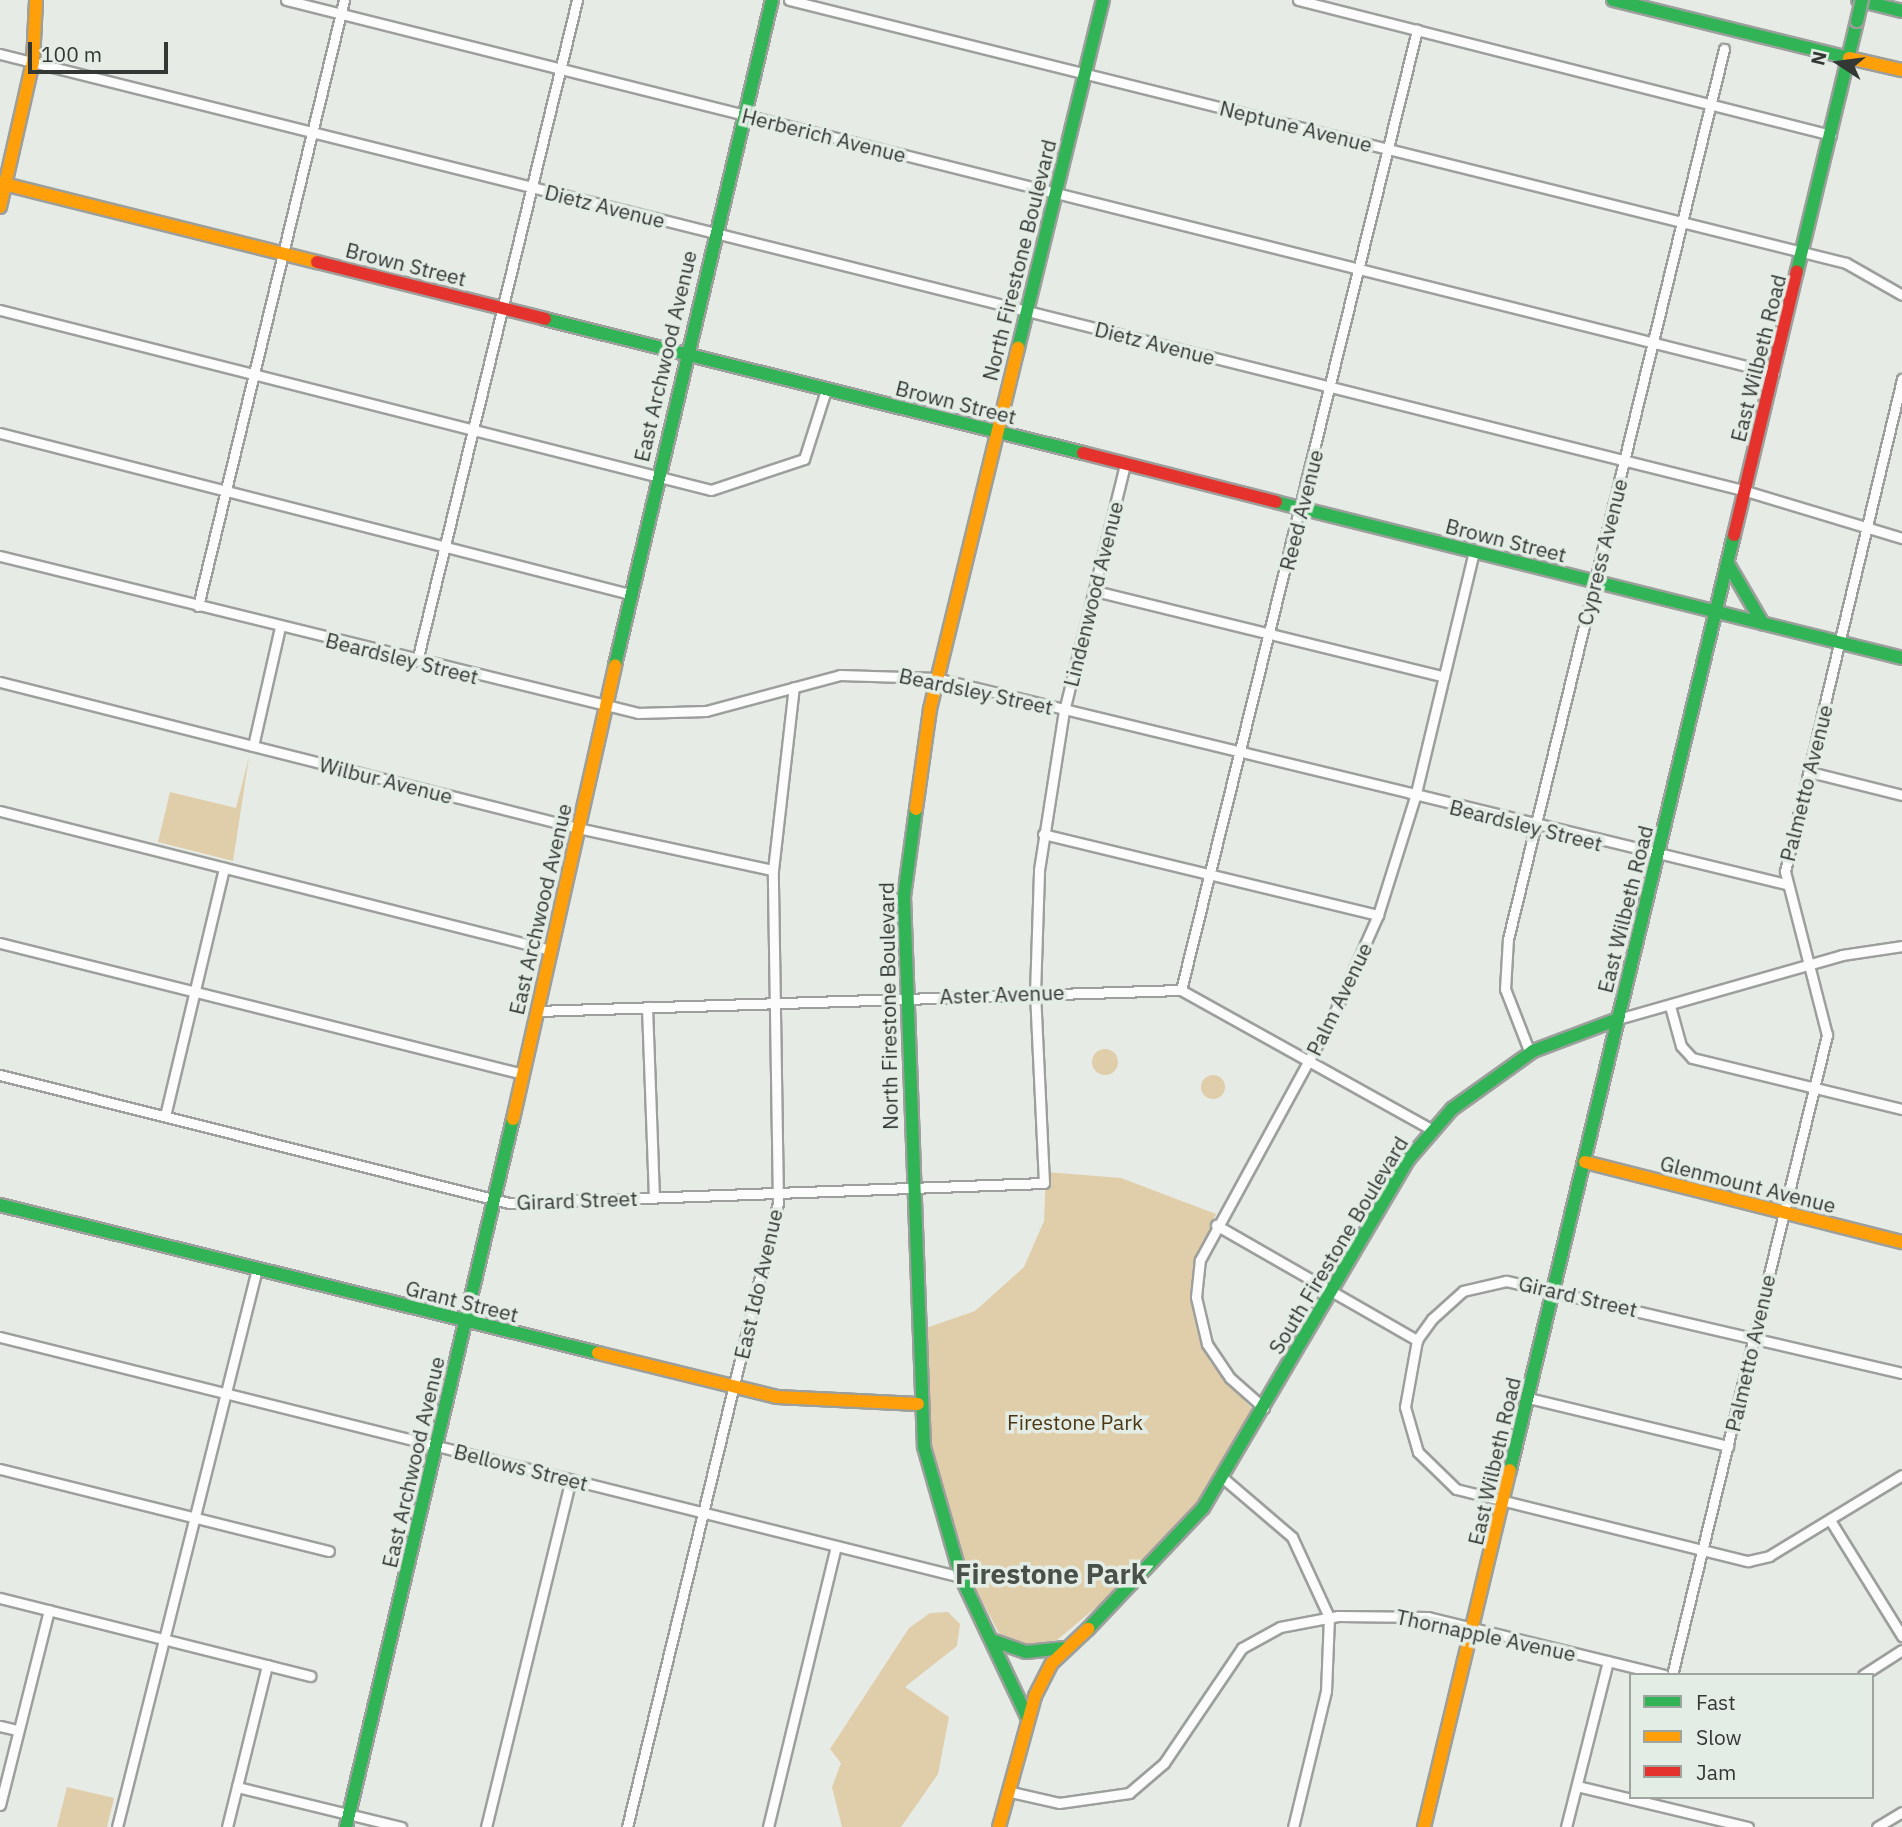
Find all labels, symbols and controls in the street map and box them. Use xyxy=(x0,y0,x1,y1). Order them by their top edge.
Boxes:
scale bar xyxy=(32,28,172,72)
north arrow xyxy=(1804,28,1874,98)
text: 100 m xyxy=(41,40,102,68)
text: N xyxy=(1805,49,1832,68)
street label: Neptune Avenue xyxy=(1217,95,1375,157)
street label: Herberich Avenue xyxy=(739,102,909,168)
street label: North Firestone Boulevard xyxy=(977,137,1061,383)
street label: Dietz Avenue xyxy=(542,179,668,233)
street label: Brown Street xyxy=(343,237,469,291)
street label: East Archwood Avenue xyxy=(628,248,702,464)
street label: East Wilbeth Road xyxy=(1725,272,1791,444)
street label: Dietz Avenue xyxy=(1092,316,1218,370)
street label: Brown Street xyxy=(893,375,1019,429)
street label: Reed Avenue xyxy=(1274,447,1328,573)
street label: Cypress Avenue xyxy=(1572,476,1632,628)
street label: Lindenwood Avenue xyxy=(1058,499,1128,689)
street label: Brown Street xyxy=(1443,513,1569,567)
street label: Beardsley Street xyxy=(323,627,481,689)
street label: Beardsley Street xyxy=(897,662,1055,720)
street label: Palmetto Avenue xyxy=(1774,702,1838,864)
street label: Wilbur Avenue xyxy=(317,751,455,809)
street label: Beardsley Street xyxy=(1447,794,1605,856)
street label: East Archwood Avenue xyxy=(503,801,577,1017)
street label: East Wilbeth Road xyxy=(1592,823,1658,995)
street label: North Firestone Boulevard xyxy=(873,882,903,1130)
street label: Palm Avenue xyxy=(1301,938,1377,1060)
street label: Aster Avenue xyxy=(939,979,1065,1009)
street label: South Firestone Boulevard xyxy=(1263,1132,1413,1358)
street label: Glenmount Avenue xyxy=(1658,1150,1838,1218)
street label: Girard Street xyxy=(516,1185,638,1215)
street label: East Ido Avenue xyxy=(728,1207,788,1361)
street label: Girard Street xyxy=(1516,1270,1640,1322)
street label: Palmetto Avenue xyxy=(1720,1272,1780,1434)
street label: Grant Street xyxy=(403,1275,521,1327)
street label: East Archwood Avenue xyxy=(376,1354,450,1570)
street label: East Wilbeth Road xyxy=(1462,1374,1526,1548)
park label: Firestone Park xyxy=(1007,1409,1143,1435)
street label: Bellows Street xyxy=(451,1438,591,1496)
district label: Firestone Park xyxy=(955,1557,1147,1591)
street label: Thornapple Avenue xyxy=(1394,1604,1578,1666)
legend xyxy=(1629,1673,1874,1799)
text: Fast xyxy=(1696,1688,1736,1716)
text: Slow xyxy=(1696,1723,1742,1751)
text: Jam xyxy=(1696,1758,1736,1786)

